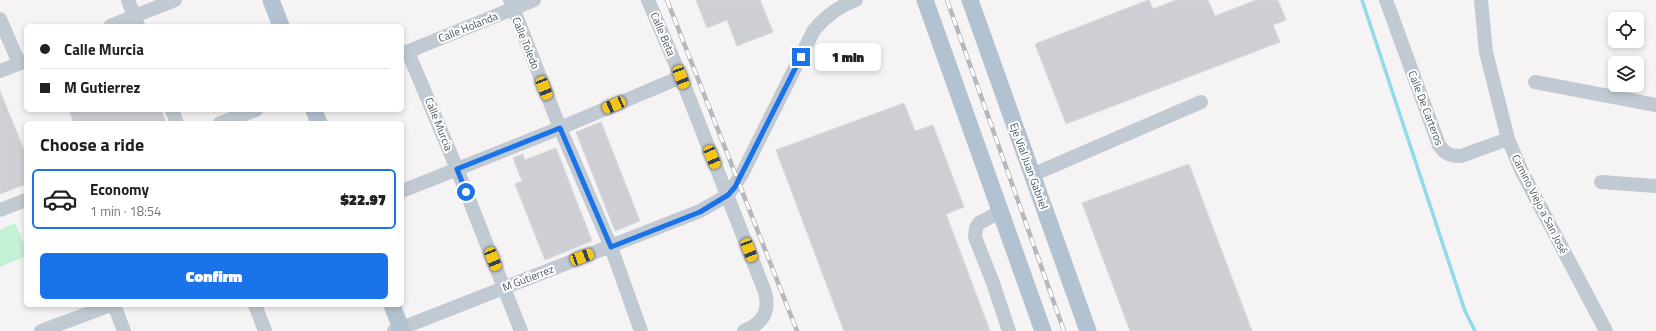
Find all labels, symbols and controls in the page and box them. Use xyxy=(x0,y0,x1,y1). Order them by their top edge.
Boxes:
street label: Calle Holanda xyxy=(436,8,501,46)
street label: Calle Beta xyxy=(647,10,680,59)
map controls xyxy=(1608,12,1644,92)
button: locate xyxy=(1608,12,1644,48)
street label: Calle Toledo xyxy=(508,15,544,72)
text: Calle Murcia xyxy=(64,38,144,61)
callout: 1 min xyxy=(815,43,881,71)
text: 1 min xyxy=(832,47,864,67)
route end xyxy=(792,48,810,66)
button: layers xyxy=(1608,56,1644,92)
car xyxy=(671,64,691,90)
street label: Calle De Carteros xyxy=(1404,68,1448,148)
car xyxy=(534,75,554,101)
text: M Gutierrez xyxy=(64,76,140,99)
street label: Calle Murcia xyxy=(421,95,457,153)
car xyxy=(601,95,627,115)
street label: Eje Vial Juan Gabriel xyxy=(1006,121,1052,211)
text: Choose a ride xyxy=(40,131,144,158)
car xyxy=(702,144,722,170)
street label: Camino Viejo a San José xyxy=(1508,152,1572,257)
text: Economy xyxy=(90,178,149,201)
icon: car xyxy=(42,181,78,217)
route start xyxy=(457,183,475,201)
text: $22.97 xyxy=(341,188,386,211)
text: 1 min · 18:54 xyxy=(90,201,161,221)
car xyxy=(739,237,759,263)
car xyxy=(483,246,503,272)
car xyxy=(569,247,595,267)
button: Confirm xyxy=(40,253,388,299)
street label: M Gutierrez xyxy=(500,261,556,295)

